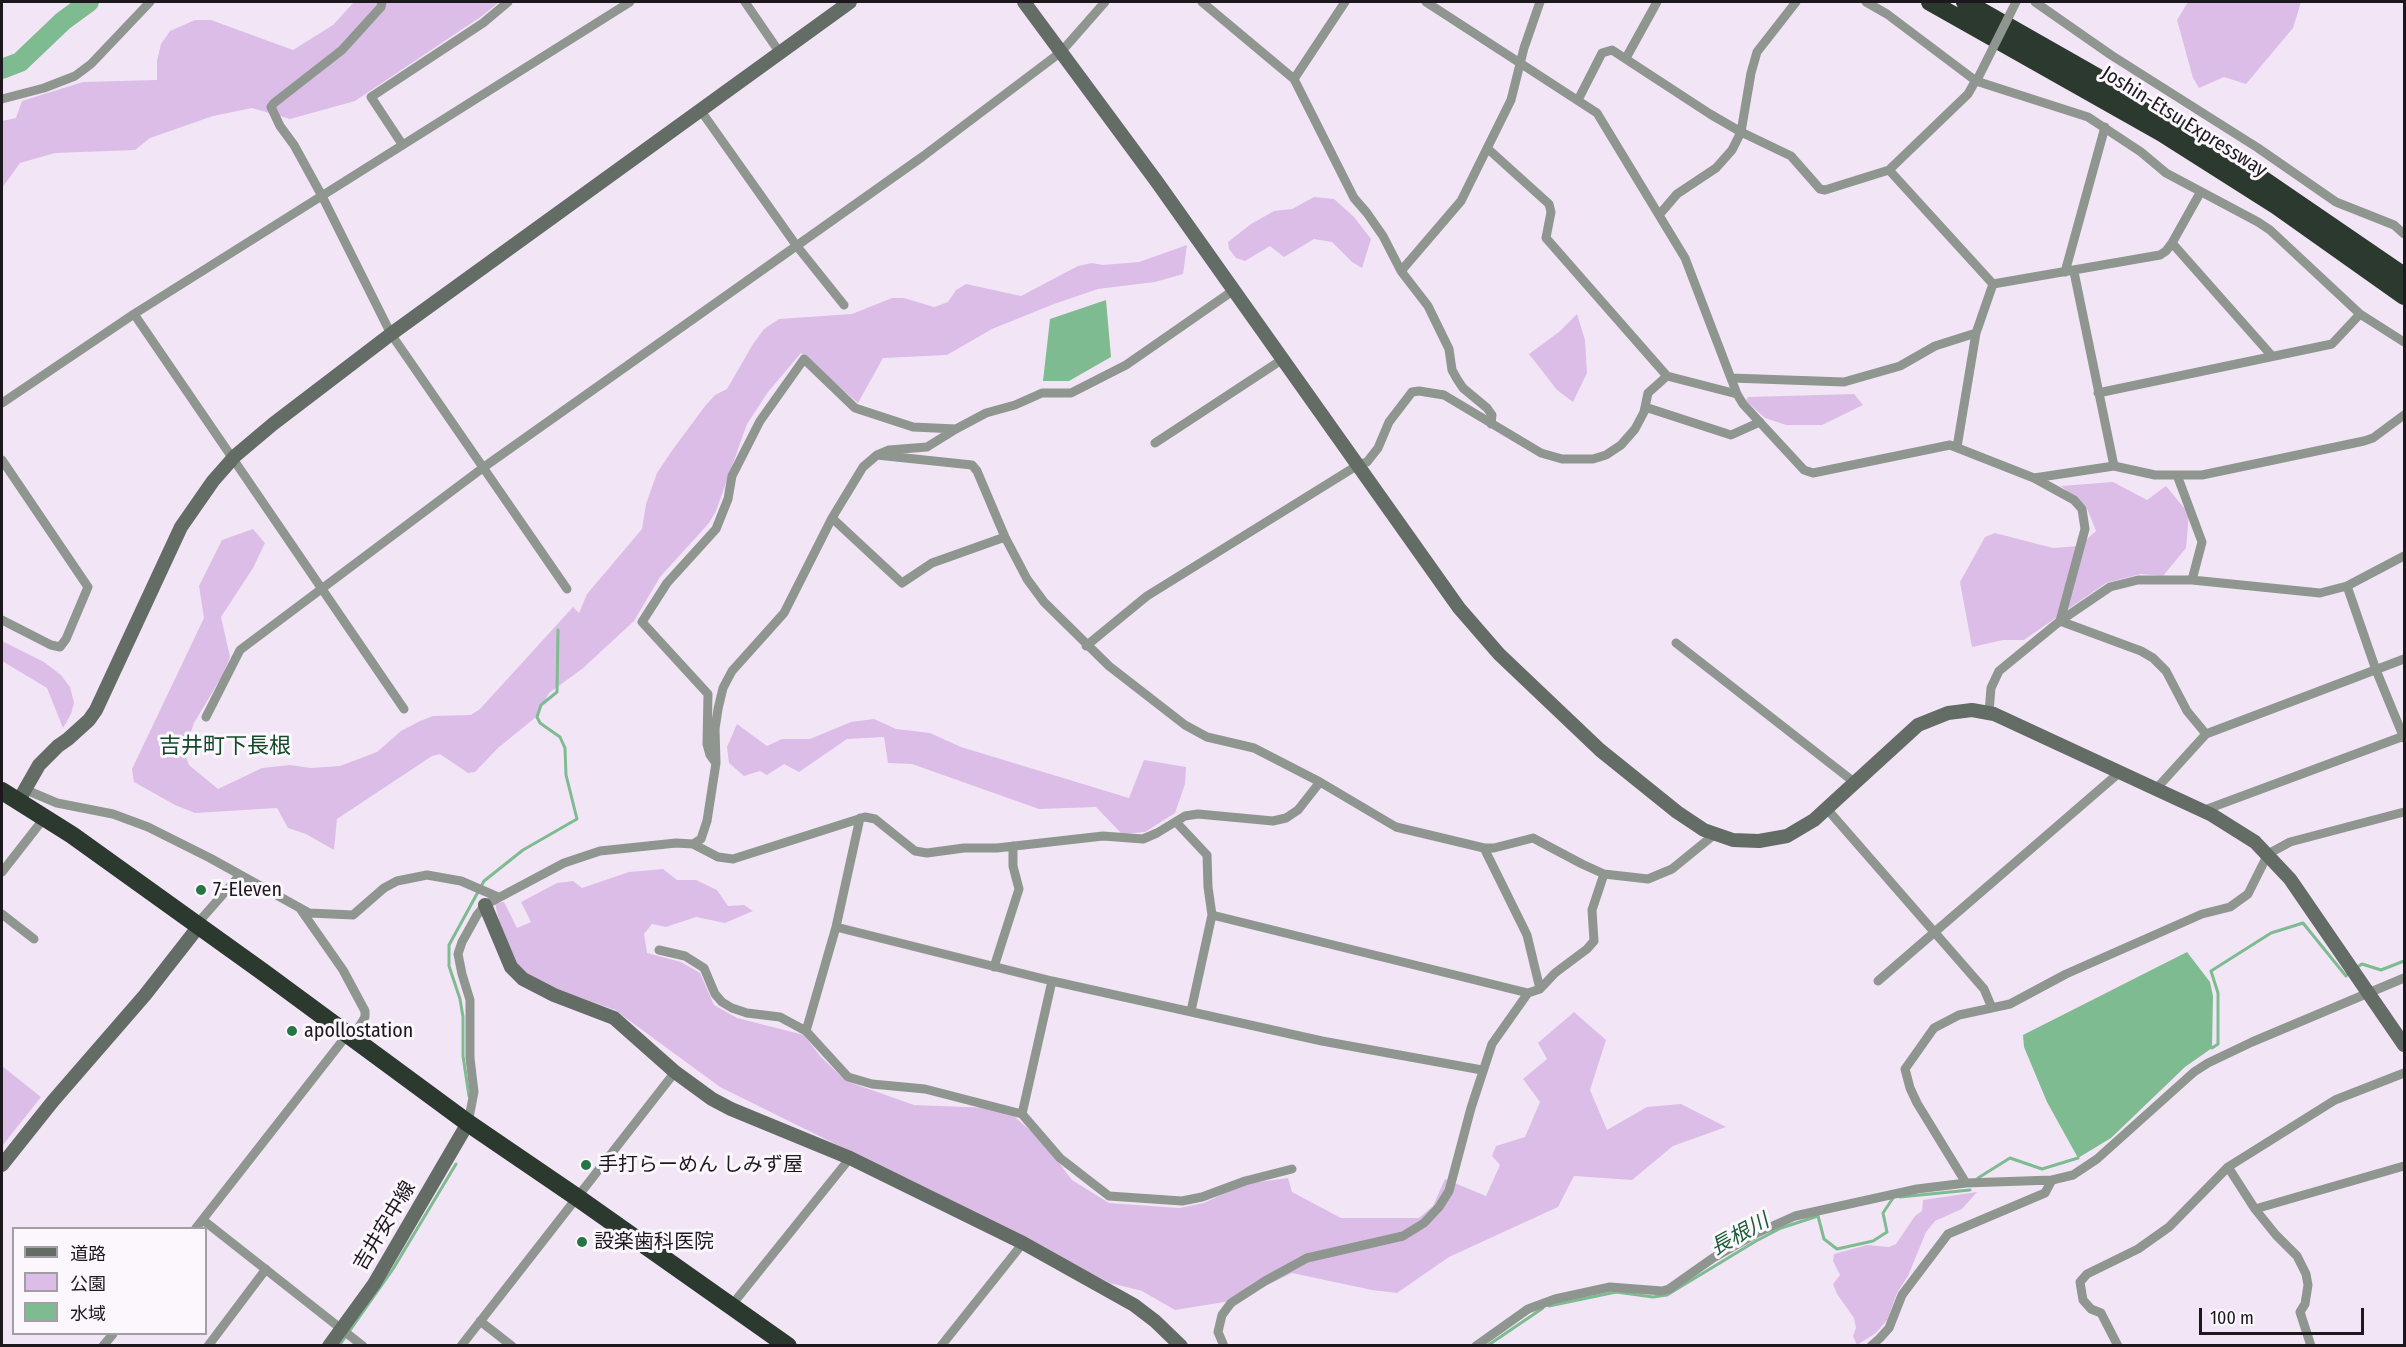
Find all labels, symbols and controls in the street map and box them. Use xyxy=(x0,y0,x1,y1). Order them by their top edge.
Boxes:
street label: Joshin-Etsu Expressway xyxy=(2097,61,2271,183)
district label: 吉井町下長根 xyxy=(159,734,291,760)
place label: 7-Eleven xyxy=(213,878,282,902)
marker: 7-Eleven xyxy=(194,883,208,897)
place label: apollostation xyxy=(304,1019,413,1043)
marker: apollostation xyxy=(285,1024,299,1038)
place label: 手打らーめん しみず屋 xyxy=(598,1153,803,1177)
marker: 手打らーめん しみず屋 xyxy=(579,1158,593,1172)
street label: 吉井安中線 xyxy=(349,1177,421,1275)
water label: 長根川 xyxy=(1706,1209,1774,1261)
legend xyxy=(12,1227,207,1335)
place label: 設楽歯科医院 xyxy=(594,1230,714,1254)
marker: 設楽歯科医院 xyxy=(575,1235,589,1249)
text: 道路 xyxy=(70,1243,106,1265)
text: 公園 xyxy=(70,1273,106,1295)
scale bar xyxy=(2202,1296,2367,1334)
text: 水域 xyxy=(70,1303,106,1325)
text: 100 m xyxy=(2210,1307,2254,1329)

